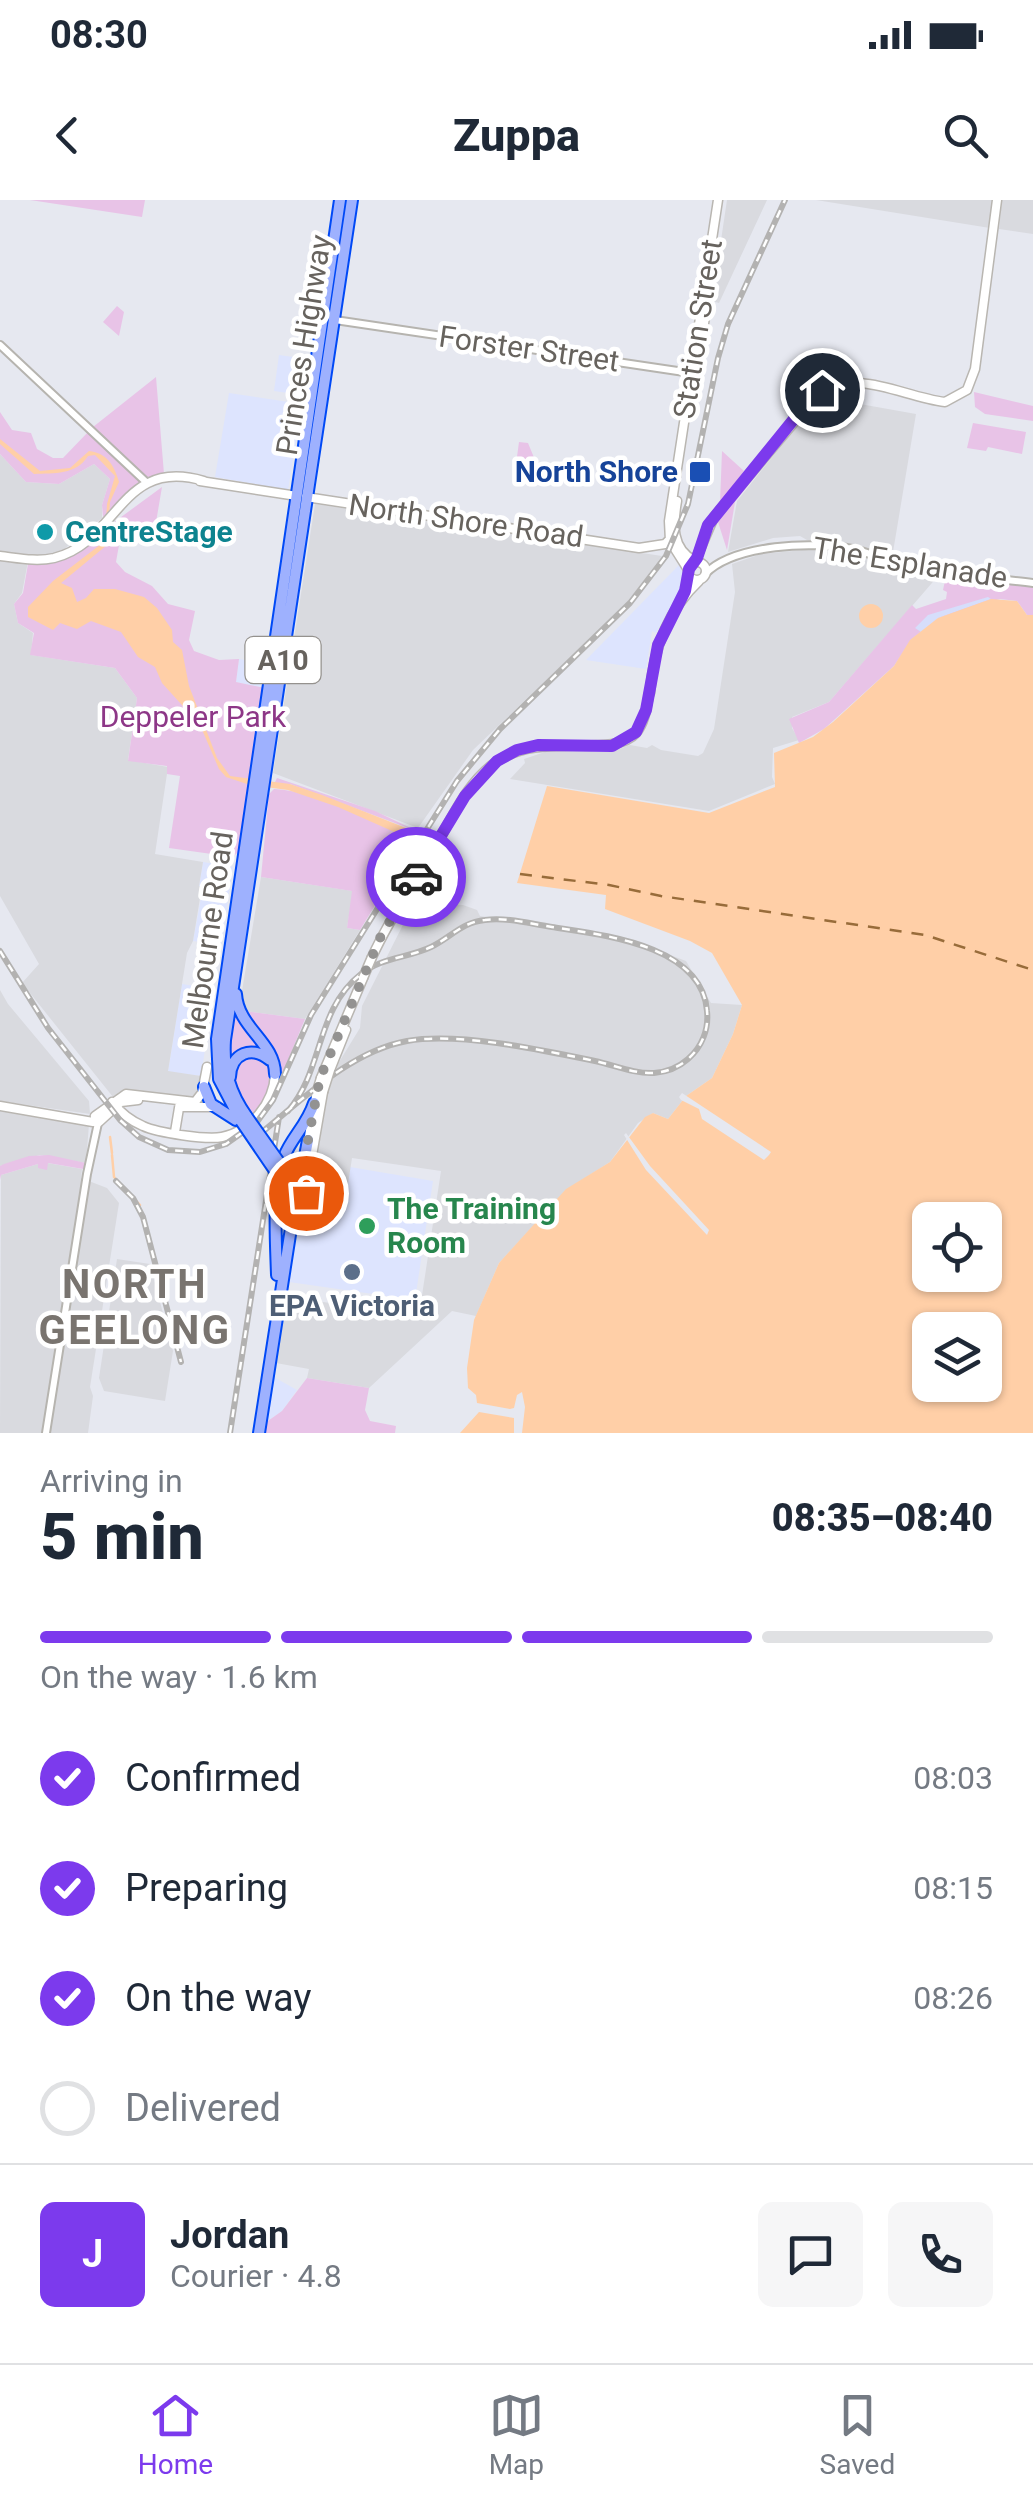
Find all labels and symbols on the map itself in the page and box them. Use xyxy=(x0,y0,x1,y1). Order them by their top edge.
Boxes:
street label: Princes Highway xyxy=(269,232,338,457)
street label: Station Street xyxy=(666,237,729,421)
street label: Forster Street xyxy=(437,319,621,378)
pin xyxy=(780,348,865,433)
place label: North Shore xyxy=(515,454,678,489)
marker: North Shore xyxy=(687,459,713,485)
street label: North Shore Road xyxy=(346,487,586,554)
place label: CentreStage xyxy=(65,514,233,549)
marker: CentreStage xyxy=(34,521,56,543)
street label: The Esplanade xyxy=(810,530,1010,595)
road number: A10 xyxy=(246,637,320,683)
park label: Deppeler Park xyxy=(100,699,287,734)
courier xyxy=(366,827,466,927)
street label: Melbourne Road xyxy=(175,829,240,1051)
pin xyxy=(264,1151,349,1236)
place label: The Training Room xyxy=(387,1191,556,1260)
marker: The Training Room xyxy=(356,1215,378,1237)
district label: NORTH GEELONG xyxy=(38,1261,232,1354)
marker: EPA Victoria xyxy=(341,1261,363,1283)
place label: EPA Victoria xyxy=(269,1288,435,1323)

